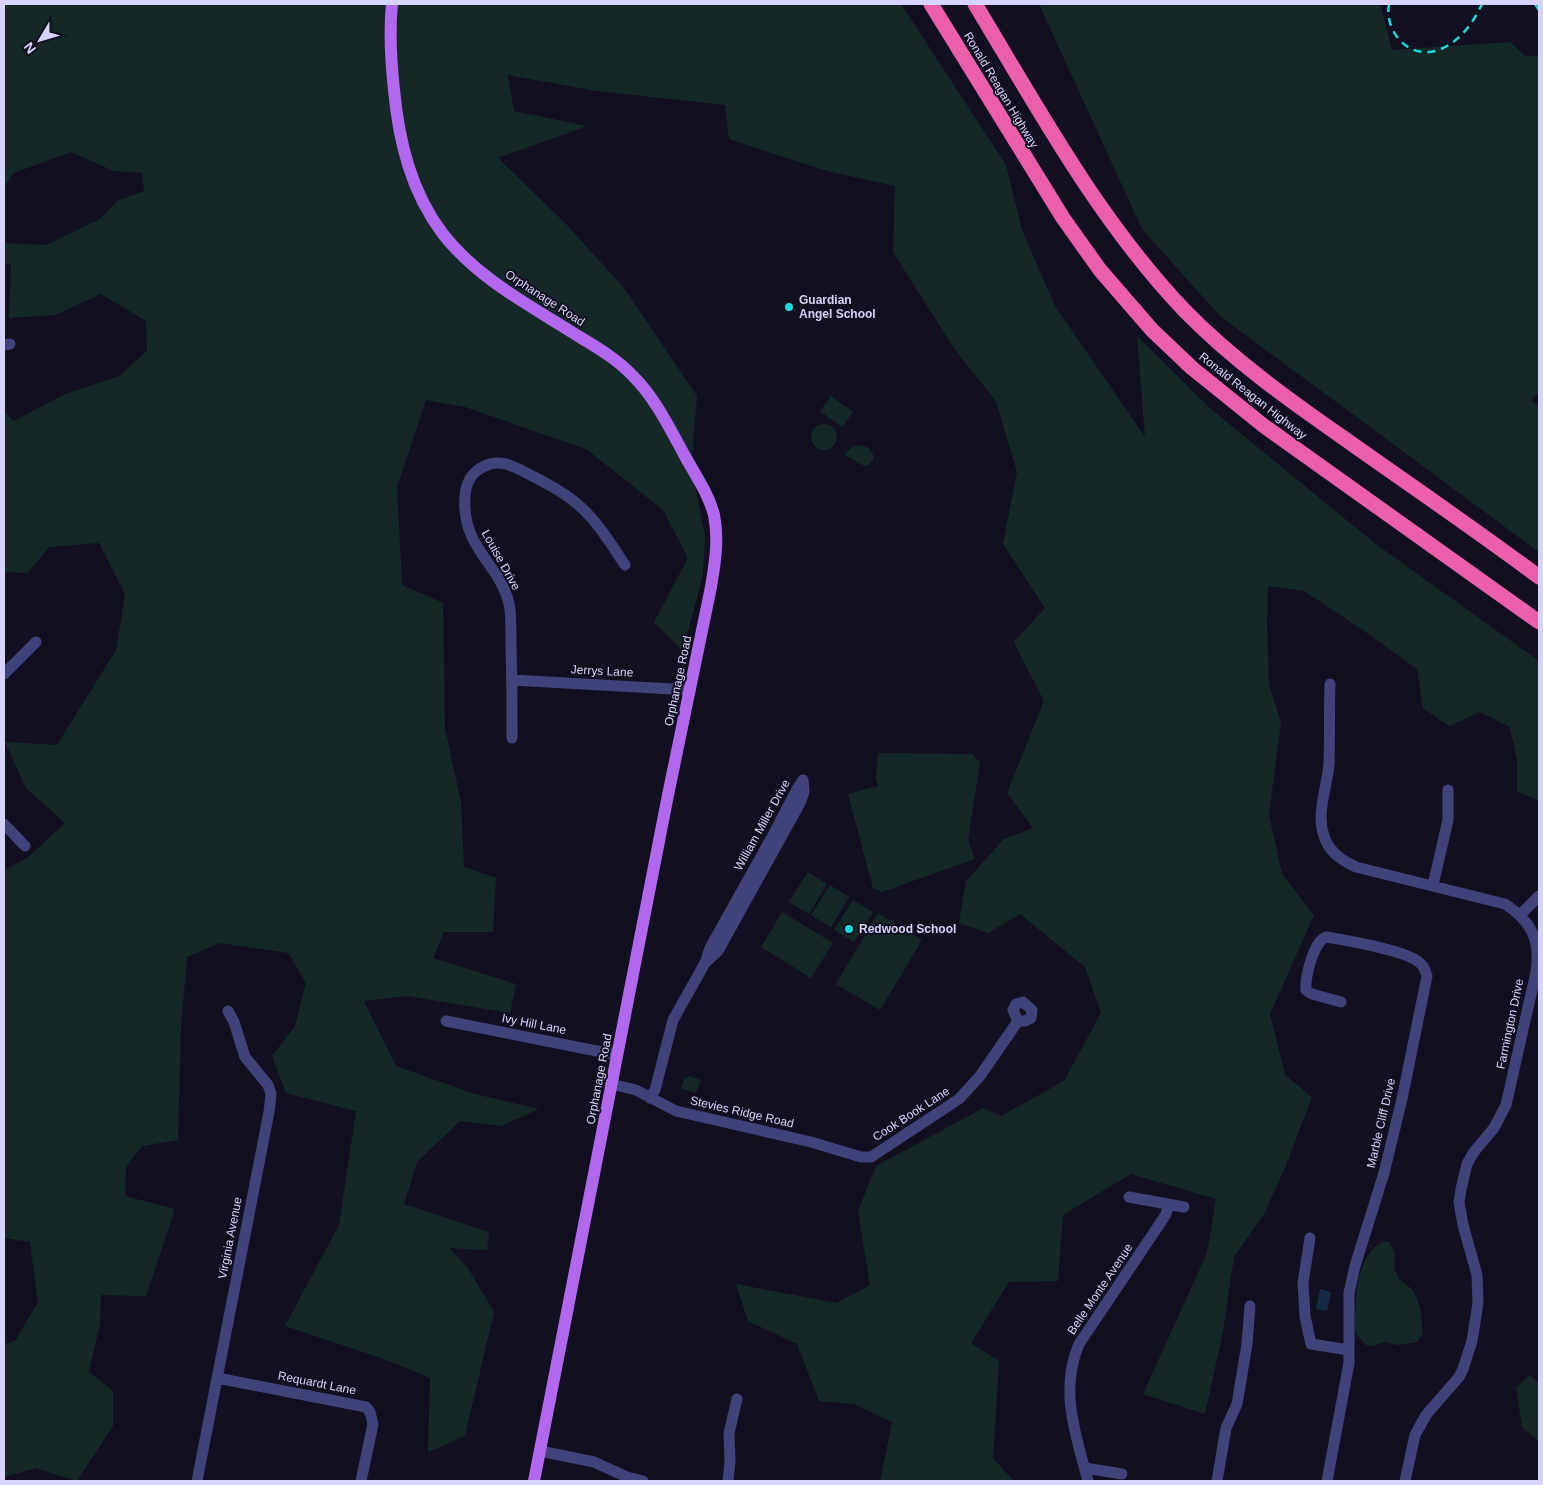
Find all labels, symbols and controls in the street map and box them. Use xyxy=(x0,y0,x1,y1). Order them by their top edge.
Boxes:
north arrow xyxy=(15,15,65,65)
street label: Ronald Reagan Highway xyxy=(961,30,1041,150)
text: N xyxy=(20,39,39,57)
street label: Orphanage Road xyxy=(503,267,587,329)
place label: Guardian Angel School xyxy=(799,293,876,321)
marker: Guardian Angel School xyxy=(783,301,795,313)
street label: Ronald Reagan Highway xyxy=(1196,350,1310,442)
street label: Louise Drive xyxy=(479,527,523,593)
street label: Orphanage Road xyxy=(662,635,694,727)
street label: Jerrys Lane xyxy=(570,662,634,680)
street label: William Miller Drive xyxy=(731,777,793,873)
place label: Redwood School xyxy=(859,922,956,936)
marker: Redwood School xyxy=(843,923,855,935)
street label: Farmington Drive xyxy=(1494,977,1526,1070)
street label: Ivy Hill Lane xyxy=(501,1011,568,1037)
street label: Orphanage Road xyxy=(583,1032,615,1126)
street label: Marble Cliff Drive xyxy=(1364,1076,1398,1169)
street label: Cook Book Lane xyxy=(870,1084,952,1144)
street label: Stevies Ridge Road xyxy=(689,1093,795,1131)
street label: Virginia Avenue xyxy=(215,1196,245,1280)
street label: Belle Monte Avenue xyxy=(1064,1241,1136,1337)
street label: Requardt Lane xyxy=(277,1369,358,1398)

